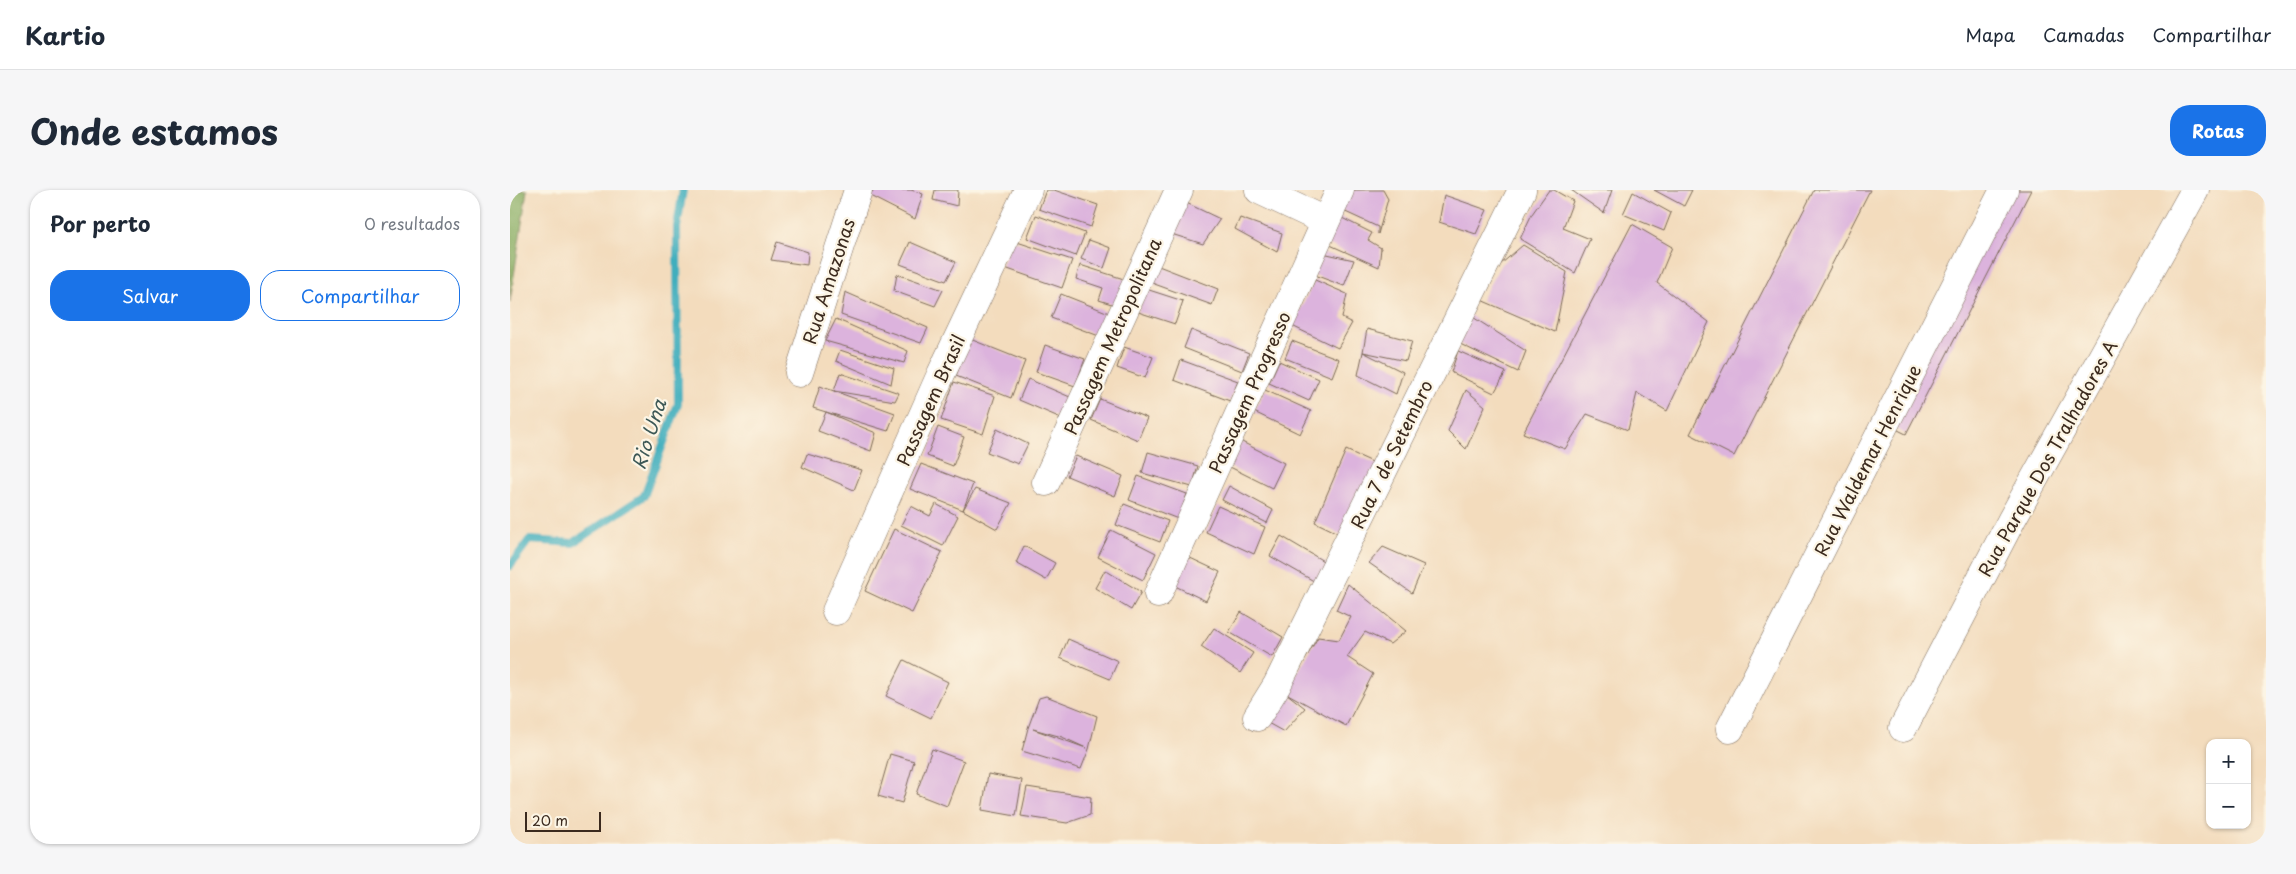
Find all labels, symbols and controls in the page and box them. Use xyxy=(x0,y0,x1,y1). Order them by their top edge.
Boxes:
text: Kartio xyxy=(25,17,105,53)
text: Mapa xyxy=(1965,21,2015,48)
text: Camadas xyxy=(2043,21,2125,48)
text: Compartilhar xyxy=(2153,21,2271,48)
text: Onde estamos xyxy=(30,104,278,157)
button: Rotas xyxy=(2170,105,2266,156)
text: Por perto xyxy=(50,207,150,239)
text: 0 resultados xyxy=(364,211,460,235)
street label: Rua Amazonas xyxy=(795,215,861,347)
street label: Passagem Metropolitana xyxy=(1056,233,1168,439)
button: Salvar xyxy=(50,270,250,321)
button: Compartilhar xyxy=(260,270,460,321)
street label: Passagem Progresso xyxy=(1201,307,1297,477)
street label: Passagem Brasil xyxy=(889,330,971,470)
street label: Rua Parque Dos Tralhadores A xyxy=(1971,335,2123,581)
street label: Rua Waldemar Henrique xyxy=(1807,359,1927,561)
street label: Rua 7 de Setembro xyxy=(1343,375,1439,533)
water label: Rio Una xyxy=(624,394,673,473)
map controls xyxy=(2206,739,2251,829)
button: + xyxy=(2206,739,2251,784)
button: − xyxy=(2206,784,2251,829)
scale bar xyxy=(525,809,601,832)
text: 20 m xyxy=(532,810,568,831)

